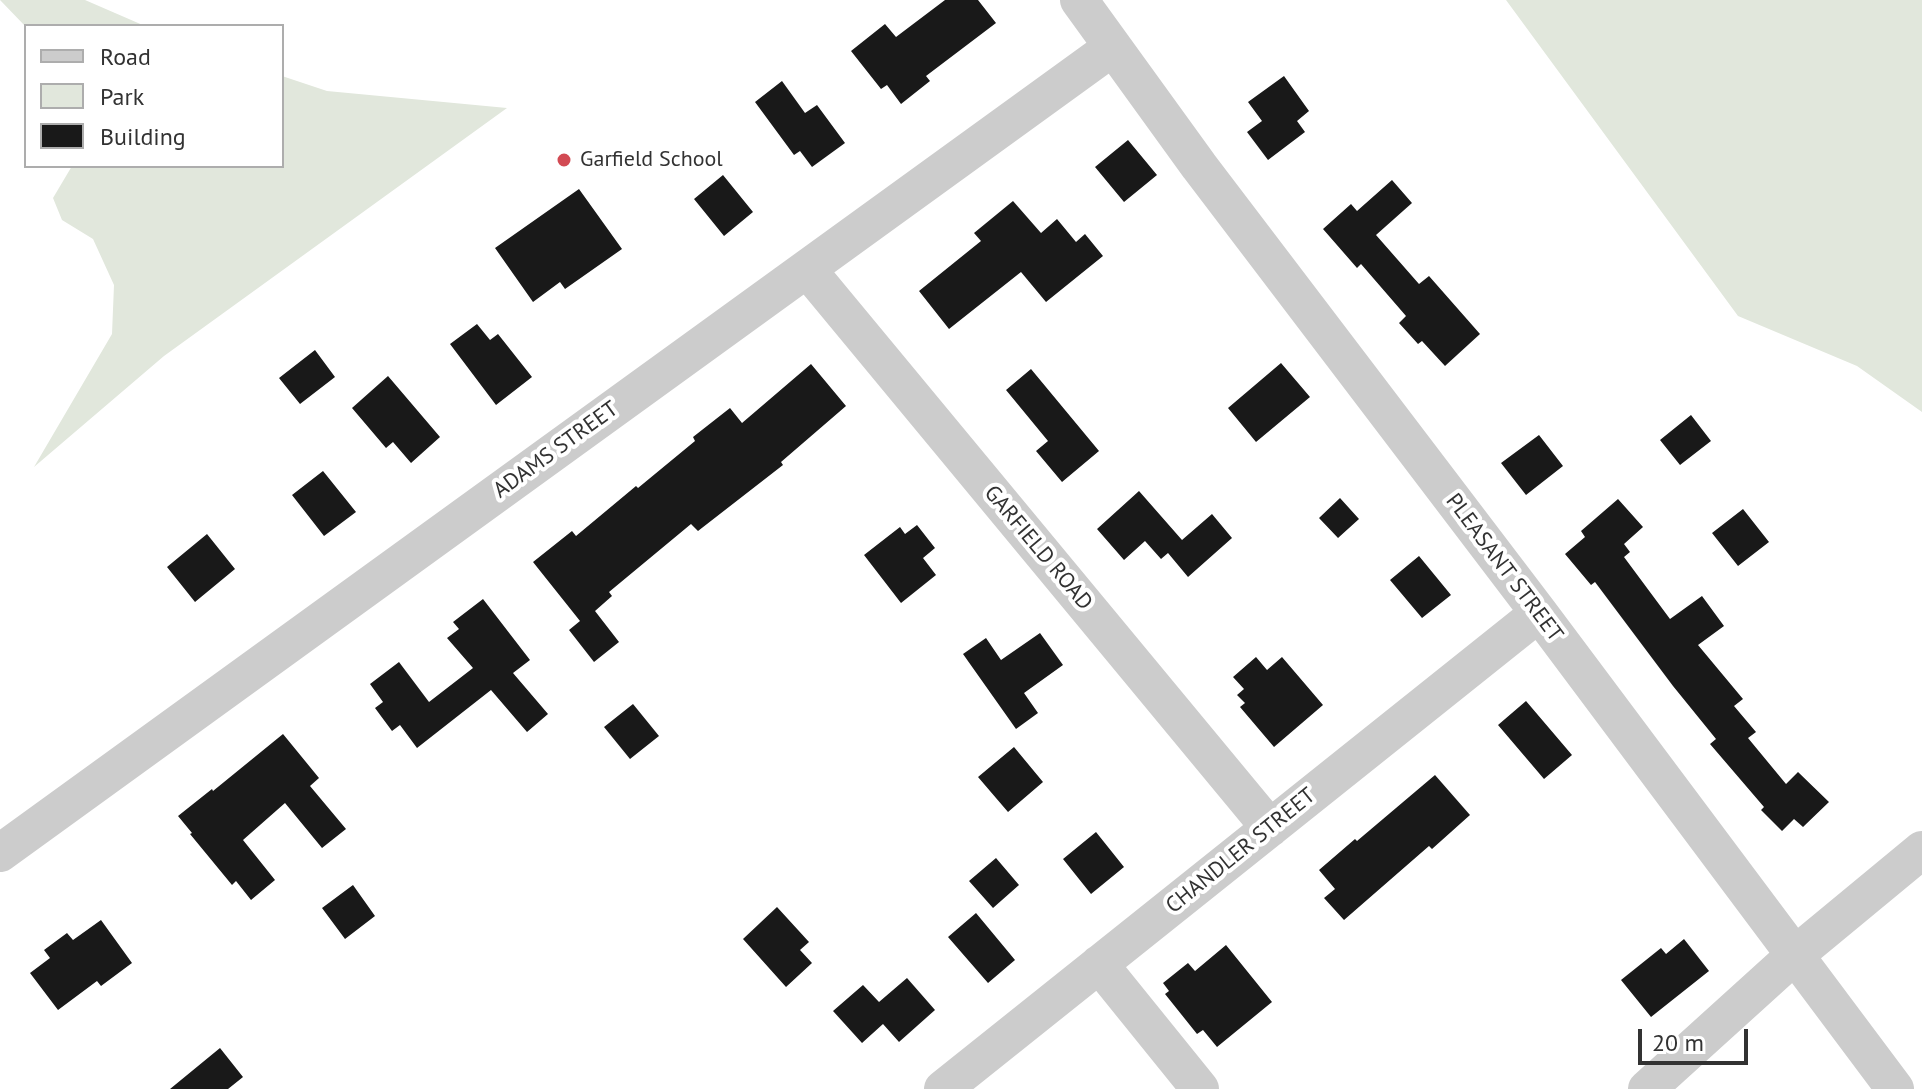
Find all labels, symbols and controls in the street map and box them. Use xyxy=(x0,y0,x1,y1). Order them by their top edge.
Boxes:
legend xyxy=(24,24,284,168)
text: Road xyxy=(100,41,151,72)
text: Park xyxy=(100,81,144,112)
text: Building xyxy=(100,121,186,152)
place label: Garfield School xyxy=(580,147,723,173)
marker: Garfield School xyxy=(555,151,573,169)
street label: ADAMS STREET xyxy=(489,396,623,504)
street label: GARFIELD ROAD xyxy=(978,480,1098,616)
street label: PLEASANT STREET xyxy=(1440,489,1568,647)
street label: CHANDLER STREET xyxy=(1161,783,1321,919)
scale bar xyxy=(1642,1013,1752,1063)
text: 20 m xyxy=(1652,1027,1704,1058)

